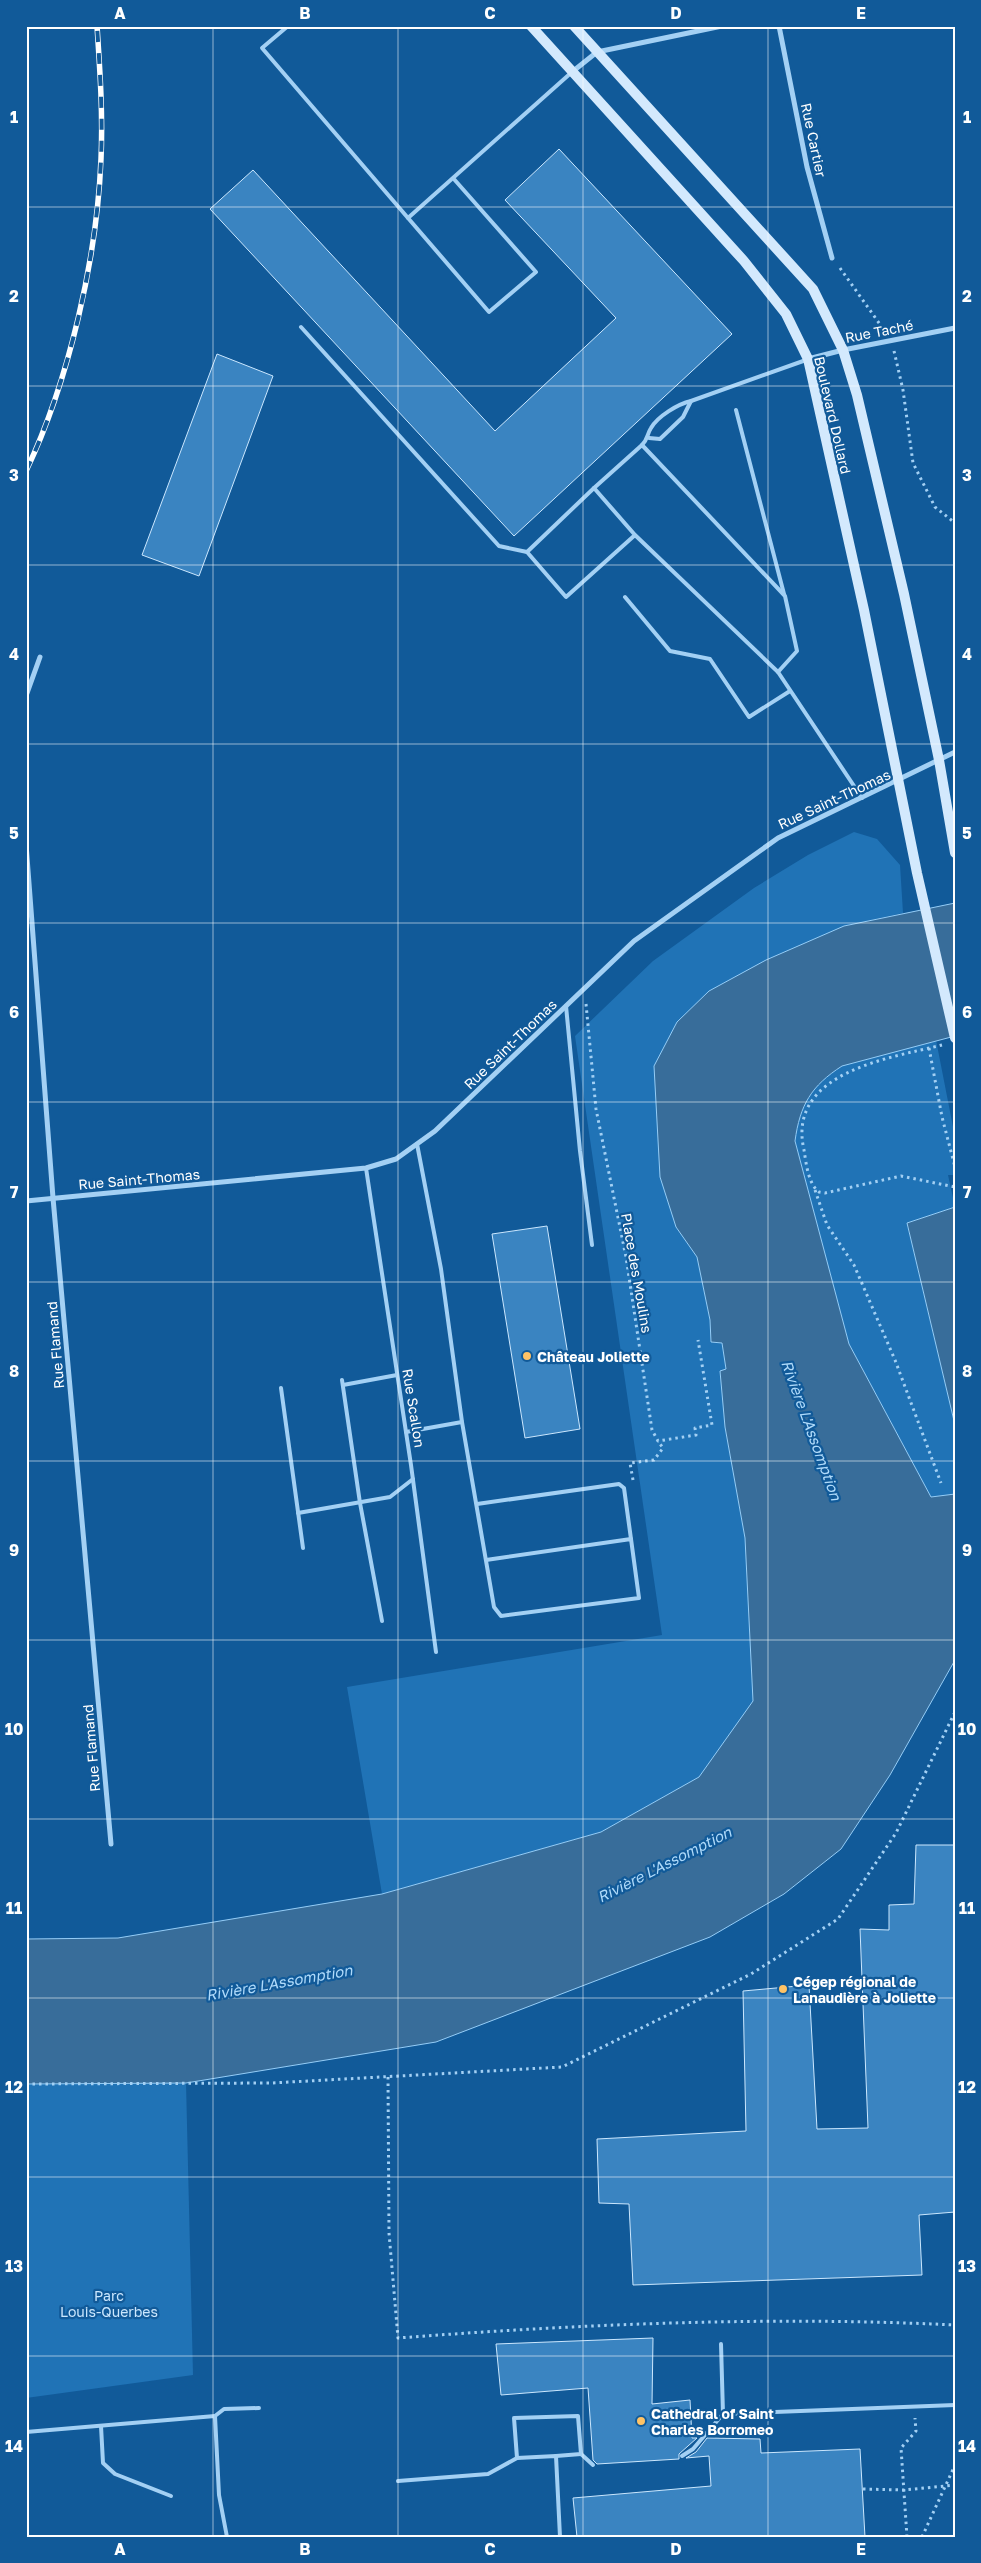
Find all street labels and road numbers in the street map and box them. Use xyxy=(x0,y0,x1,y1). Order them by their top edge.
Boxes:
street label: Rue Cartier xyxy=(798,101,830,179)
street label: Rue Taché xyxy=(843,316,915,346)
street label: Boulevard Dollard xyxy=(811,355,855,475)
street label: Rue Saint-Thomas xyxy=(775,766,893,832)
street label: Rue Saint-Thomas xyxy=(460,995,560,1093)
street label: Rue Saint-Thomas xyxy=(77,1165,201,1193)
street label: Place des Moulins xyxy=(618,1212,656,1334)
street label: Rue Flamand xyxy=(43,1301,67,1389)
street label: Rue Scallon xyxy=(399,1367,429,1449)
street label: Rue Flamand xyxy=(79,1704,103,1792)

